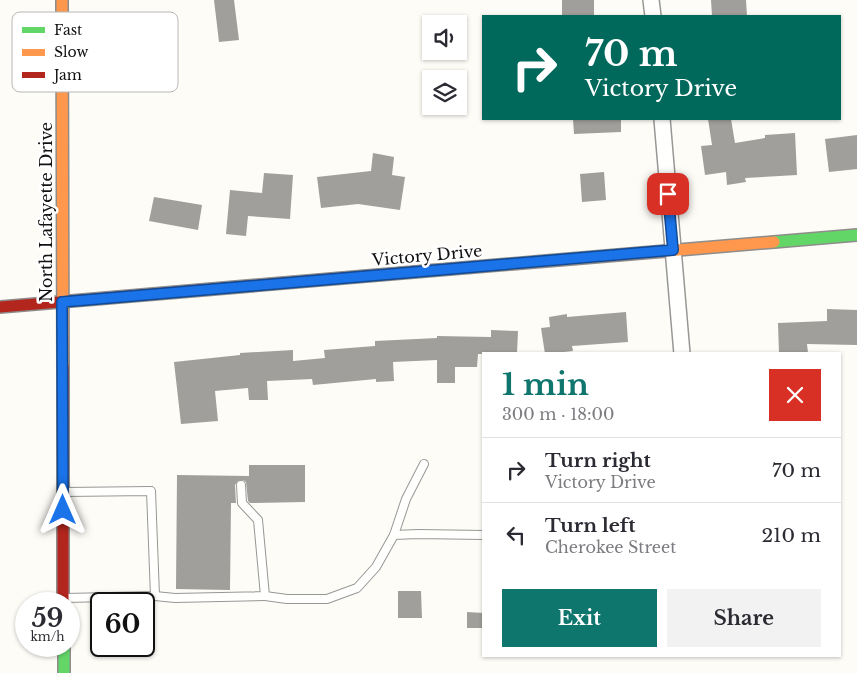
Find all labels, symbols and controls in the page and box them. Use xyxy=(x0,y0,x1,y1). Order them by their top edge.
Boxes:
legend xyxy=(12,12,178,92)
map controls xyxy=(422,15,467,115)
button: sound xyxy=(422,15,467,60)
text: Fast xyxy=(54,21,83,39)
text: 70 m xyxy=(585,32,678,75)
icon: right xyxy=(502,35,567,100)
text: Slow xyxy=(54,43,88,61)
text: Jam xyxy=(52,66,82,84)
button: layers xyxy=(422,70,467,115)
text: Victory Drive xyxy=(585,75,737,102)
street label: North Lafayette Drive xyxy=(36,122,56,302)
pin xyxy=(647,173,689,215)
icon: arrive xyxy=(654,180,682,208)
street label: Victory Drive xyxy=(370,240,483,270)
text: 1 min xyxy=(502,366,589,403)
button: close xyxy=(769,369,821,421)
text: 300 m · 18:00 xyxy=(502,404,614,424)
text: Turn right xyxy=(545,449,651,472)
icon: right xyxy=(502,456,530,484)
text: 70 m xyxy=(772,459,821,482)
text: Victory Drive xyxy=(545,472,656,492)
position arrow xyxy=(36,483,88,535)
text: Turn left xyxy=(545,514,636,537)
icon: left xyxy=(502,521,530,549)
text: 210 m xyxy=(761,524,821,547)
text: Cherokee Street xyxy=(545,537,676,557)
button: Exit xyxy=(502,589,657,647)
button: Share xyxy=(667,589,821,647)
speed limit sign: 60 xyxy=(90,592,155,657)
text: 59 xyxy=(32,603,63,634)
text: km/h xyxy=(30,629,65,644)

